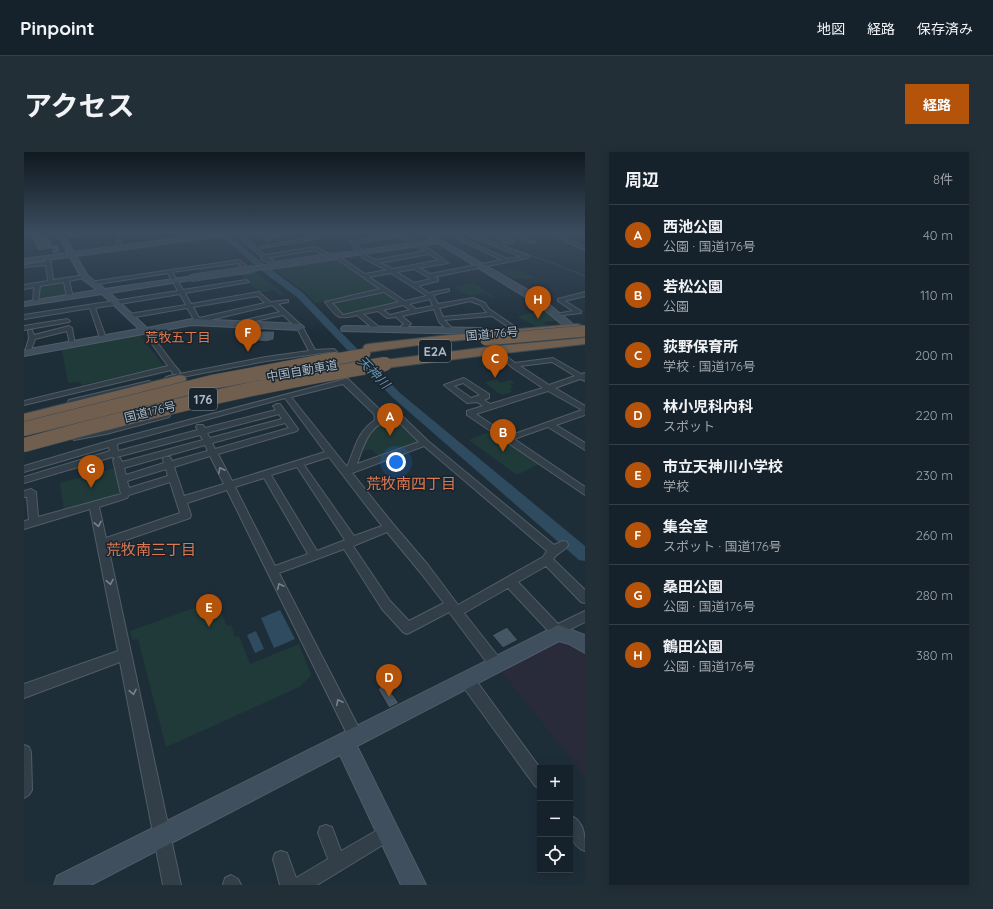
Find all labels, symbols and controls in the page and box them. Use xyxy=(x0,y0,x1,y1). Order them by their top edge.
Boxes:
text: Pinpoint xyxy=(20,16,95,40)
text: 地図 xyxy=(817,20,845,38)
text: 経路 xyxy=(867,20,895,38)
text: 保存済み xyxy=(917,20,973,38)
button: 経路 xyxy=(905,84,969,124)
text: アクセス xyxy=(24,88,135,123)
text: 周辺 xyxy=(625,169,659,190)
text: 8件 xyxy=(933,171,953,187)
text: 西池公園 xyxy=(663,217,723,236)
text: A xyxy=(634,227,642,243)
text: 40 m xyxy=(923,227,953,243)
text: 公園 · 国道176号 xyxy=(663,238,756,254)
text: 若松公園 xyxy=(663,277,723,296)
pin: H xyxy=(525,286,551,319)
text: B xyxy=(634,287,642,303)
text: 110 m xyxy=(920,287,953,303)
text: 公園 xyxy=(663,298,689,314)
pin: F xyxy=(235,319,261,352)
street label: 国道176号 xyxy=(465,324,519,343)
district label: 荒牧五丁目 xyxy=(145,329,211,345)
text: 荻野保育所 xyxy=(663,337,738,356)
road number: E2A xyxy=(419,340,451,362)
pin: C xyxy=(482,345,508,378)
text: C xyxy=(634,347,642,363)
text: 200 m xyxy=(915,347,953,363)
water label: 天神川 xyxy=(355,352,395,393)
street label: 中国自動車道 xyxy=(265,357,339,384)
text: 学校 · 国道176号 xyxy=(663,358,756,374)
road number: 176 xyxy=(189,388,217,410)
text: 林小児科内科 xyxy=(663,397,753,416)
street label: 国道176号 xyxy=(122,398,177,425)
pin: A xyxy=(377,403,403,436)
text: D xyxy=(633,407,643,423)
text: 220 m xyxy=(915,407,953,423)
text: スポット xyxy=(663,418,715,434)
pin: B xyxy=(490,419,516,452)
your location xyxy=(386,452,406,472)
pin: G xyxy=(78,455,104,488)
text: 市立天神川小学校 xyxy=(663,457,783,476)
one-way arrow xyxy=(219,467,226,475)
text: E xyxy=(634,467,642,483)
text: 230 m xyxy=(916,467,953,483)
district label: 荒牧南四丁目 xyxy=(366,474,456,493)
text: 学校 xyxy=(663,478,689,494)
text: 集会室 xyxy=(663,517,708,536)
one-way arrow xyxy=(94,521,102,528)
text: F xyxy=(634,527,642,543)
text: 260 m xyxy=(916,527,953,543)
text: スポット · 国道176号 xyxy=(663,538,782,554)
district label: 荒牧南三丁目 xyxy=(106,540,196,559)
text: 桑田公園 xyxy=(663,577,723,596)
one-way arrow xyxy=(106,579,114,585)
one-way arrow xyxy=(278,583,285,590)
text: G xyxy=(633,587,643,603)
text: 280 m xyxy=(916,587,953,603)
pin: E xyxy=(196,594,222,627)
text: 公園 · 国道176号 xyxy=(663,598,756,614)
text: 鶴田公園 xyxy=(663,637,723,656)
text: H xyxy=(633,647,643,663)
text: 380 m xyxy=(916,647,953,663)
text: 公園 · 国道176号 xyxy=(663,658,756,674)
pin: D xyxy=(376,664,402,697)
one-way arrow xyxy=(128,689,136,696)
one-way arrow xyxy=(336,699,344,707)
map controls xyxy=(537,765,573,873)
button: + xyxy=(537,765,573,801)
button: − xyxy=(537,801,573,837)
button: locate xyxy=(537,837,573,873)

